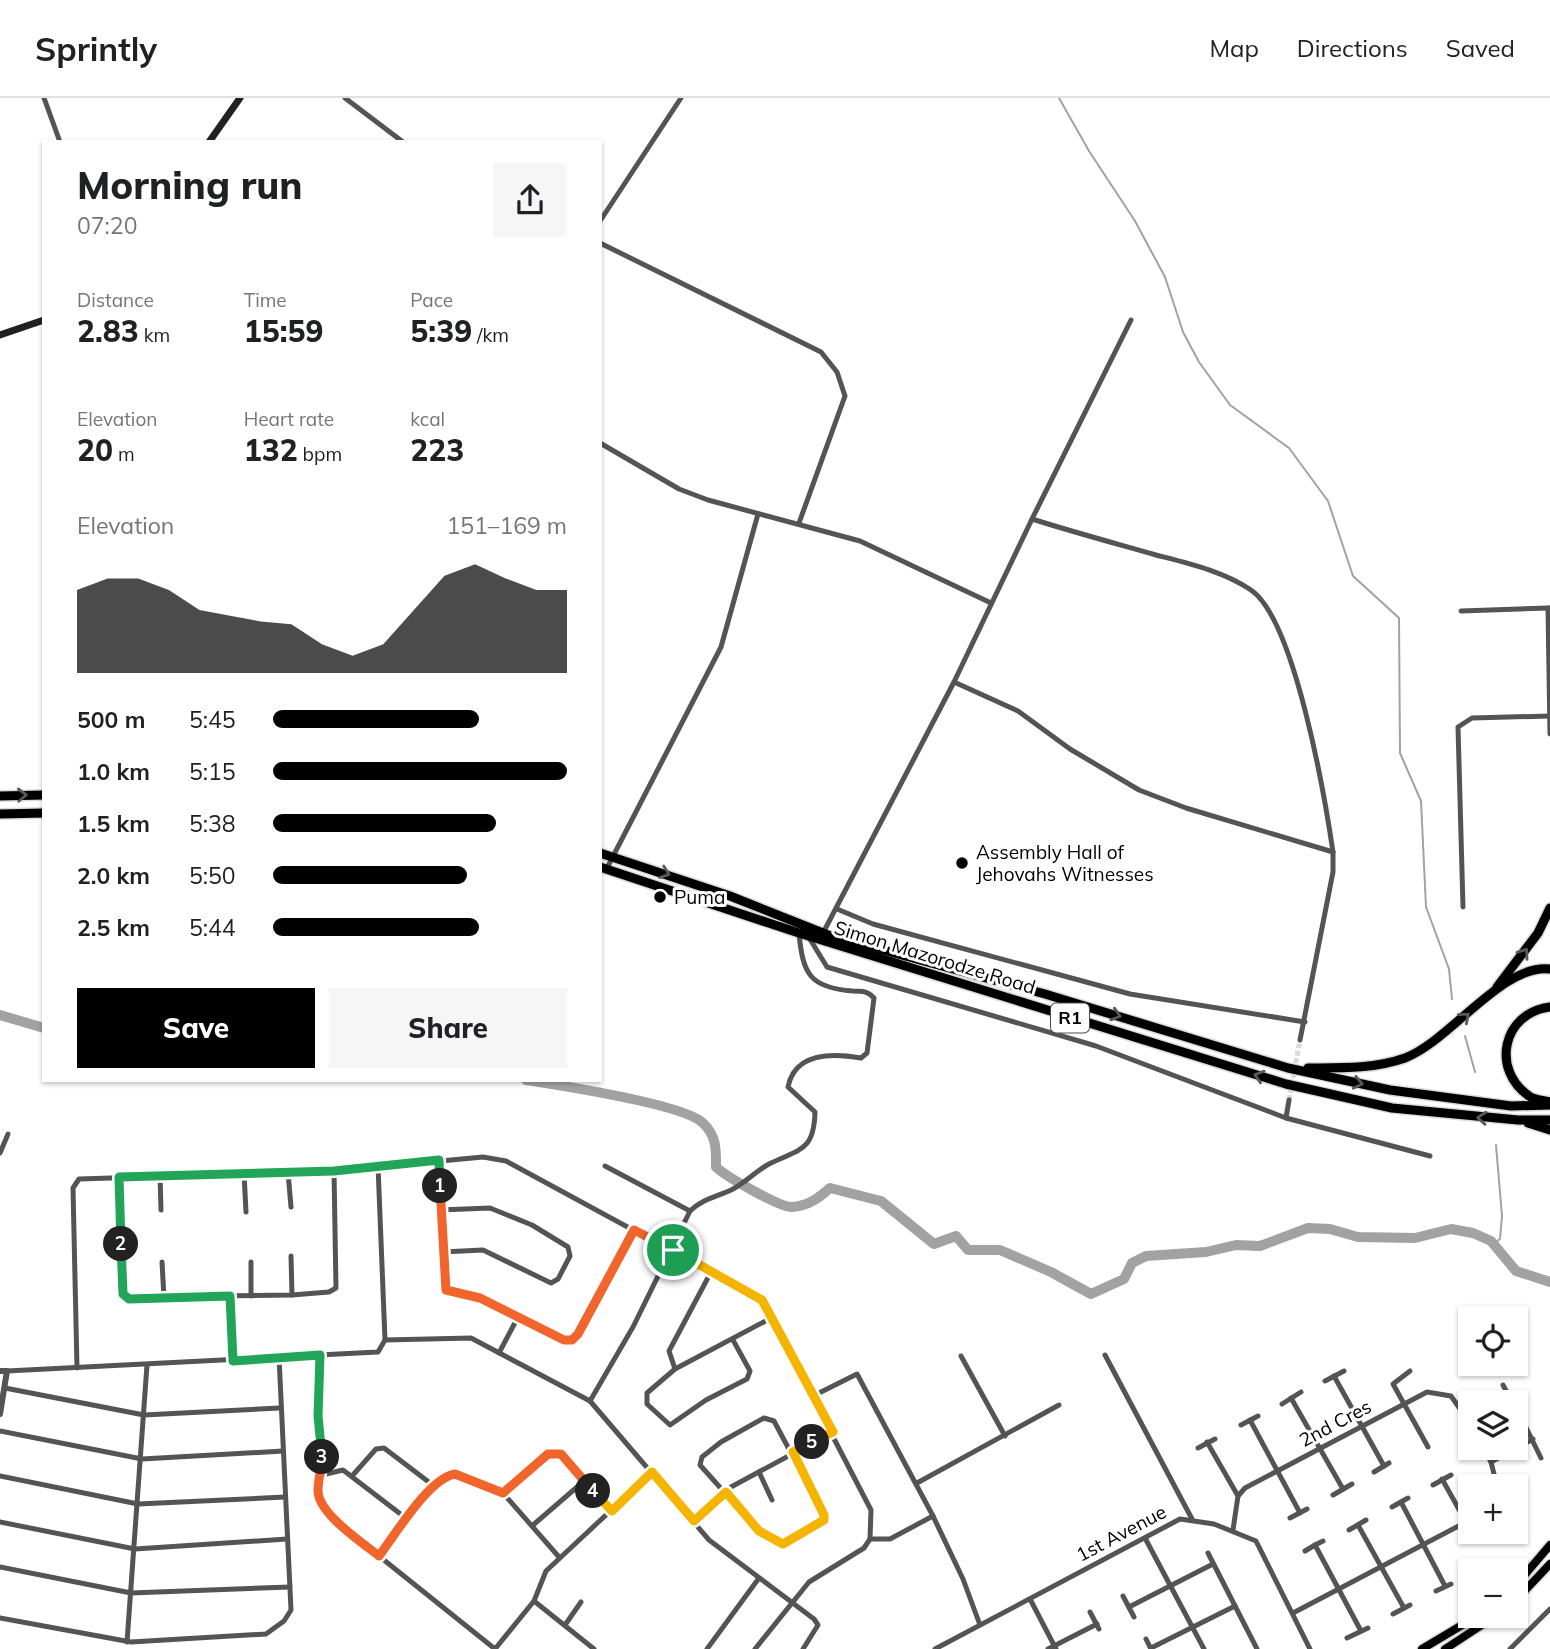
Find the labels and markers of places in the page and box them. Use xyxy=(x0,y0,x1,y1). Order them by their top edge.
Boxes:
place label: Assembly Hall of Jehovahs Witnesses xyxy=(976,840,1154,886)
marker: Assembly Hall of Jehovahs Witnesses xyxy=(954,855,970,871)
place label: Puma xyxy=(674,885,725,909)
marker: Puma xyxy=(652,889,668,905)
pin: 1 xyxy=(422,1168,458,1204)
pin xyxy=(643,1220,703,1280)
pin: 2 xyxy=(104,1226,138,1262)
pin: 5 xyxy=(794,1424,830,1460)
pin: 3 xyxy=(304,1440,340,1474)
pin: 4 xyxy=(576,1474,610,1508)

